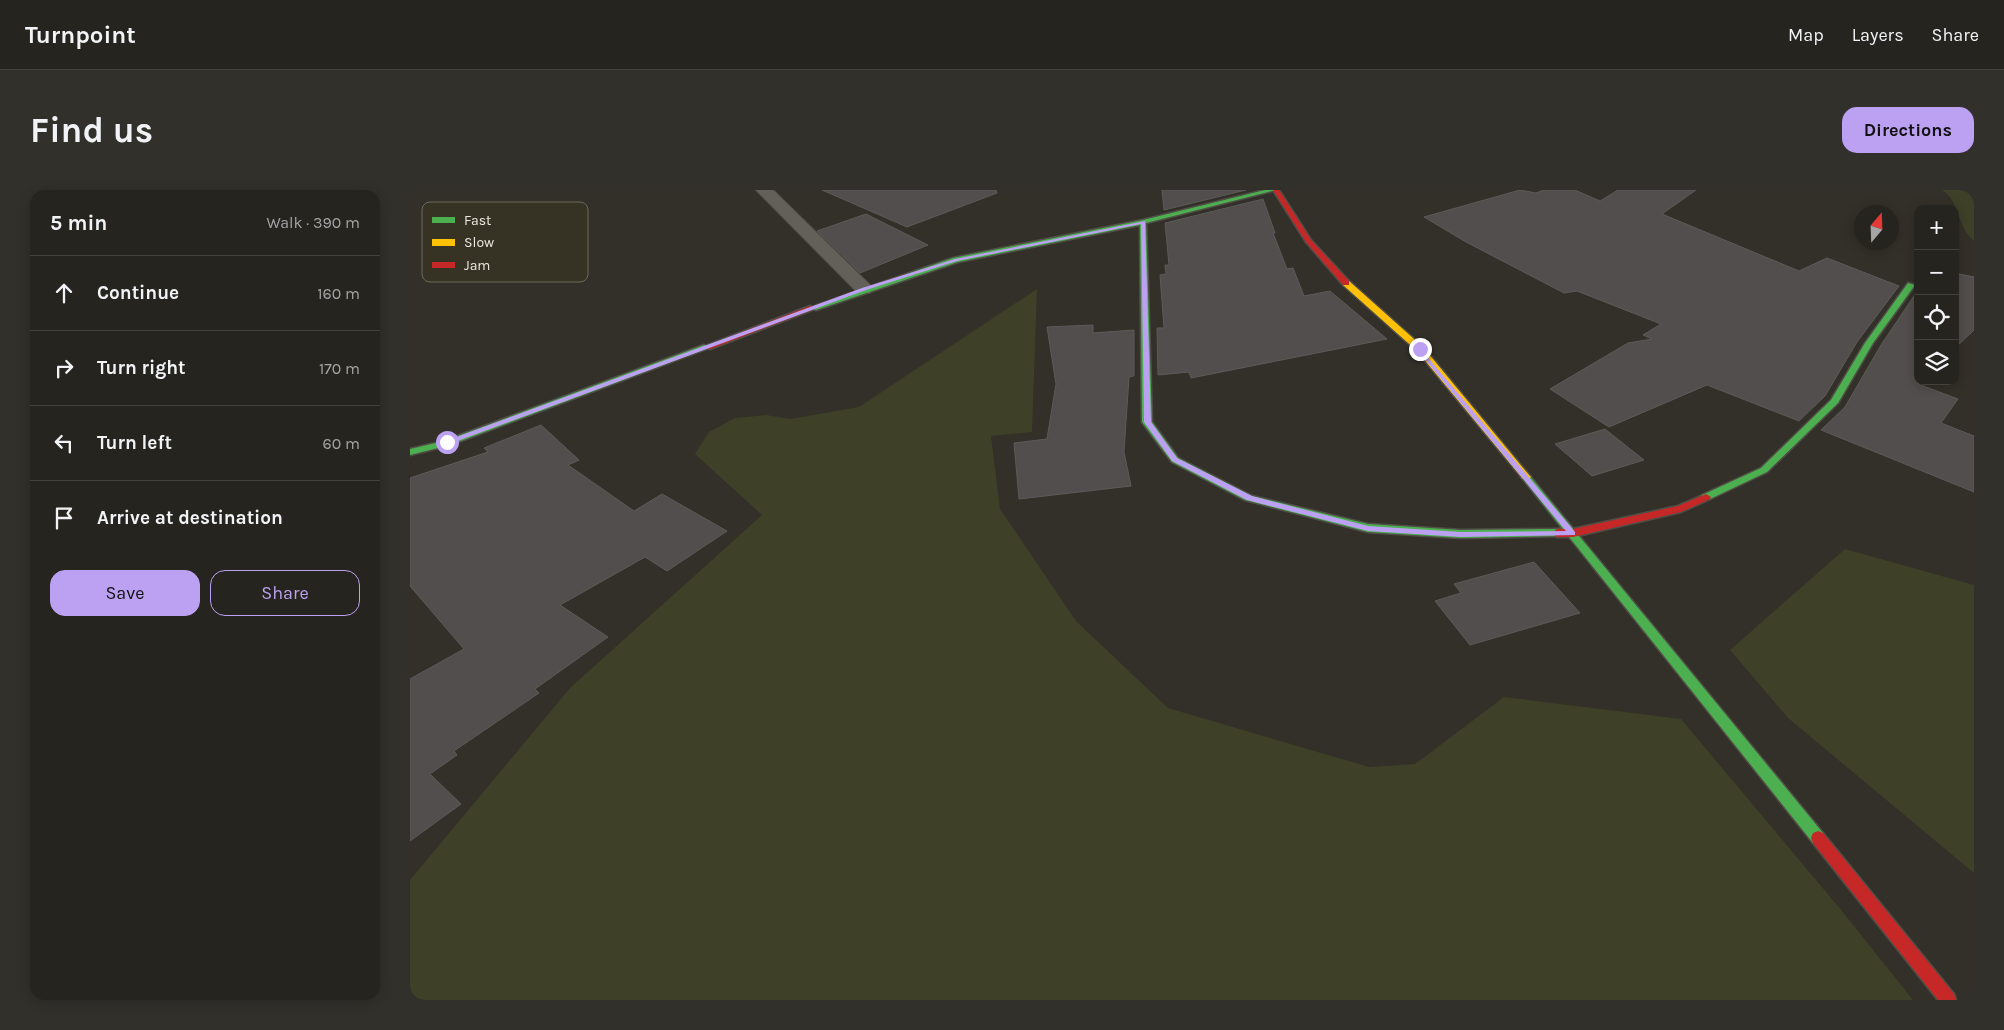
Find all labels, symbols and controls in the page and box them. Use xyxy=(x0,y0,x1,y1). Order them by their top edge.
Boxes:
text: Turnpoint xyxy=(25,21,136,49)
text: Map xyxy=(1788,24,1824,46)
text: Layers xyxy=(1852,24,1904,46)
text: Share xyxy=(1932,24,1979,46)
button: Directions xyxy=(1842,107,1974,153)
text: Find us xyxy=(30,110,153,151)
legend xyxy=(422,202,588,282)
north arrow xyxy=(1854,205,1899,250)
map controls xyxy=(1914,205,1959,385)
button: + xyxy=(1914,205,1959,250)
text: 5 min xyxy=(50,211,107,235)
text: Fast xyxy=(464,212,491,229)
text: Walk · 390 m xyxy=(266,213,360,232)
text: Slow xyxy=(464,234,494,251)
button: − xyxy=(1914,250,1959,295)
text: Jam xyxy=(464,257,490,274)
icon: ahead xyxy=(50,279,78,307)
text: Continue xyxy=(97,282,179,304)
text: 160 m xyxy=(317,284,360,303)
button: locate xyxy=(1914,295,1959,340)
route end xyxy=(1409,338,1432,361)
button: layers xyxy=(1914,340,1959,385)
icon: right xyxy=(50,354,78,382)
text: Turn right xyxy=(97,357,186,379)
text: 170 m xyxy=(319,359,360,378)
icon: left xyxy=(50,429,78,457)
route start xyxy=(436,431,459,454)
text: Turn left xyxy=(97,432,172,454)
text: 60 m xyxy=(323,434,360,453)
icon: arrive xyxy=(50,504,78,532)
text: Arrive at destination xyxy=(97,507,283,529)
button: Save xyxy=(50,570,200,616)
button: Share xyxy=(210,570,360,616)

